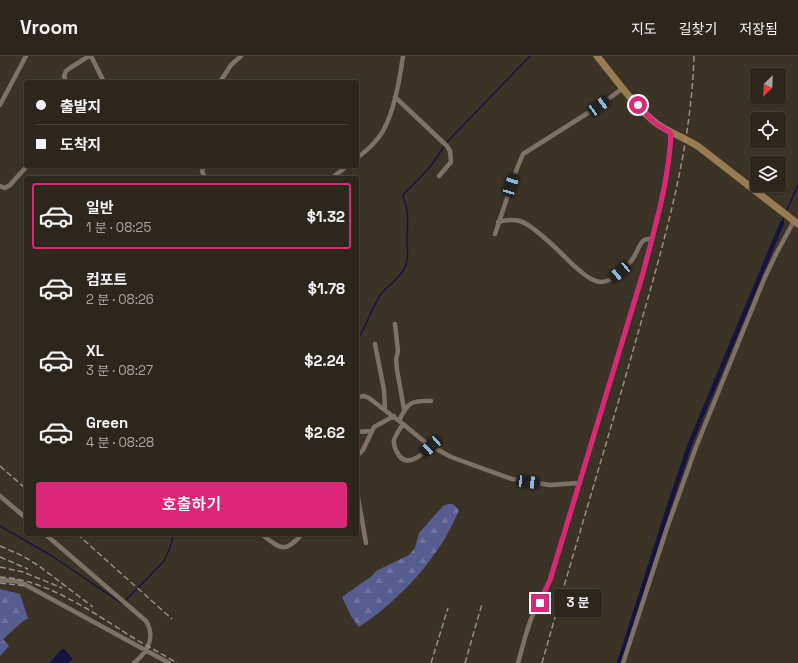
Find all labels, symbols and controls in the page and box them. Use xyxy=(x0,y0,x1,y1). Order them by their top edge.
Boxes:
text: Vroom xyxy=(20,15,78,40)
text: 지도 xyxy=(631,20,657,38)
text: 길찾기 xyxy=(679,20,717,38)
text: 저장됨 xyxy=(739,20,778,38)
north arrow xyxy=(750,68,786,104)
map controls xyxy=(750,68,786,192)
car xyxy=(586,94,612,118)
route start xyxy=(629,96,647,114)
text: 출발지 xyxy=(60,97,101,116)
button: locate xyxy=(750,112,786,148)
text: 도착지 xyxy=(60,135,101,154)
button: layers xyxy=(750,156,786,192)
car xyxy=(502,172,520,198)
icon: car xyxy=(38,198,74,234)
text: 일반 xyxy=(86,198,114,217)
text: $1.32 xyxy=(307,207,345,226)
text: 1 분 · 08:25 xyxy=(86,219,151,236)
car xyxy=(607,260,633,284)
icon: car xyxy=(38,270,74,306)
text: 컴포트 xyxy=(86,270,127,289)
text: $1.78 xyxy=(308,279,345,298)
text: 2 분 · 08:26 xyxy=(86,291,154,308)
text: XL xyxy=(86,341,104,360)
icon: car xyxy=(38,342,74,378)
text: $2.24 xyxy=(304,351,345,370)
text: 3 분 · 08:27 xyxy=(86,362,153,379)
text: Green xyxy=(86,413,128,432)
icon: car xyxy=(38,414,74,450)
text: $2.62 xyxy=(305,423,345,442)
car xyxy=(418,433,444,459)
text: 4 분 · 08:28 xyxy=(86,434,154,451)
car xyxy=(515,475,541,489)
button: 호출하기 xyxy=(36,482,347,528)
callout: 3 분 xyxy=(554,589,602,617)
route end xyxy=(531,594,549,612)
text: 3 분 xyxy=(566,594,590,611)

